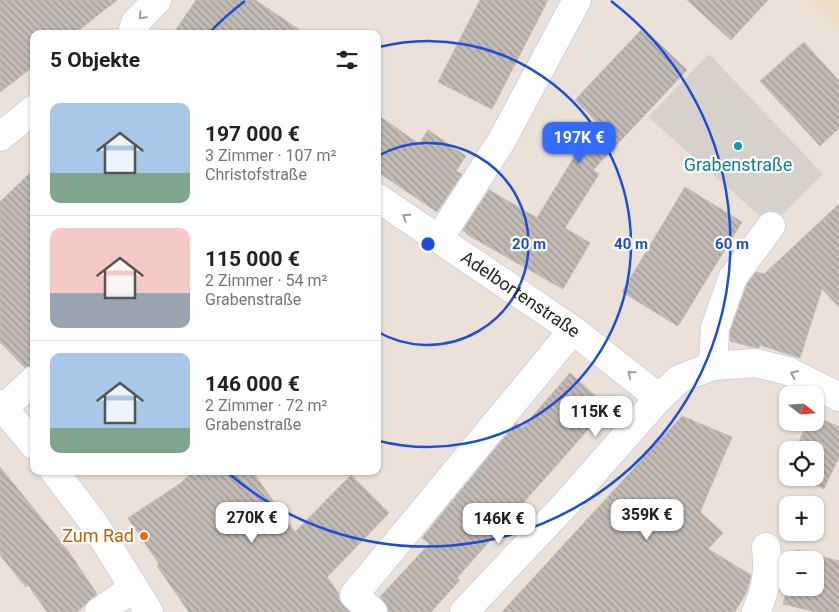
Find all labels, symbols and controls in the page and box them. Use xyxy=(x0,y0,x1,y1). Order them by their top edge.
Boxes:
one-way arrow xyxy=(139,10,148,19)
icon: filters xyxy=(333,46,361,74)
text: 5 Objekte xyxy=(50,48,140,72)
pin: 197K € xyxy=(538,121,620,164)
text: 197 000 € xyxy=(205,122,300,146)
icon: home xyxy=(90,123,150,183)
text: 197K € xyxy=(554,128,604,147)
marker: Grabenstraße xyxy=(732,140,744,152)
text: 3 Zimmer · 107 m² xyxy=(205,146,336,165)
place label: Grabenstraße xyxy=(684,154,792,175)
text: Christofstraße xyxy=(205,165,307,184)
one-way arrow xyxy=(403,214,412,223)
centre of rings xyxy=(419,235,437,253)
text: 20 m xyxy=(512,235,546,253)
text: 40 m xyxy=(614,235,648,253)
text: 60 m xyxy=(715,235,749,253)
street label: Adelbortenstraße xyxy=(457,246,585,342)
text: 115 000 € xyxy=(205,247,300,271)
icon: home xyxy=(90,248,150,308)
text: 2 Zimmer · 54 m² xyxy=(205,271,327,290)
text: Grabenstraße xyxy=(205,290,301,309)
one-way arrow xyxy=(790,370,799,381)
text: 146 000 € xyxy=(205,372,300,396)
one-way arrow xyxy=(628,372,637,380)
icon: home xyxy=(90,373,150,433)
north arrow xyxy=(779,386,824,431)
map controls xyxy=(779,386,824,596)
text: 2 Zimmer · 72 m² xyxy=(205,396,327,415)
pin: 115K € xyxy=(555,396,637,438)
text: 115K € xyxy=(571,402,621,421)
text: Grabenstraße xyxy=(205,415,301,434)
button: locate xyxy=(779,441,824,486)
button: + xyxy=(779,496,824,541)
pin: 359K € xyxy=(606,498,688,541)
pin: 270K € xyxy=(211,502,293,544)
pin: 146K € xyxy=(458,502,540,545)
text: 359K € xyxy=(622,505,672,524)
text: 270K € xyxy=(227,508,277,527)
text: 146K € xyxy=(474,509,524,528)
place label: Zum Rad xyxy=(62,525,134,546)
marker: Zum Rad xyxy=(138,530,150,542)
button: − xyxy=(779,551,824,596)

